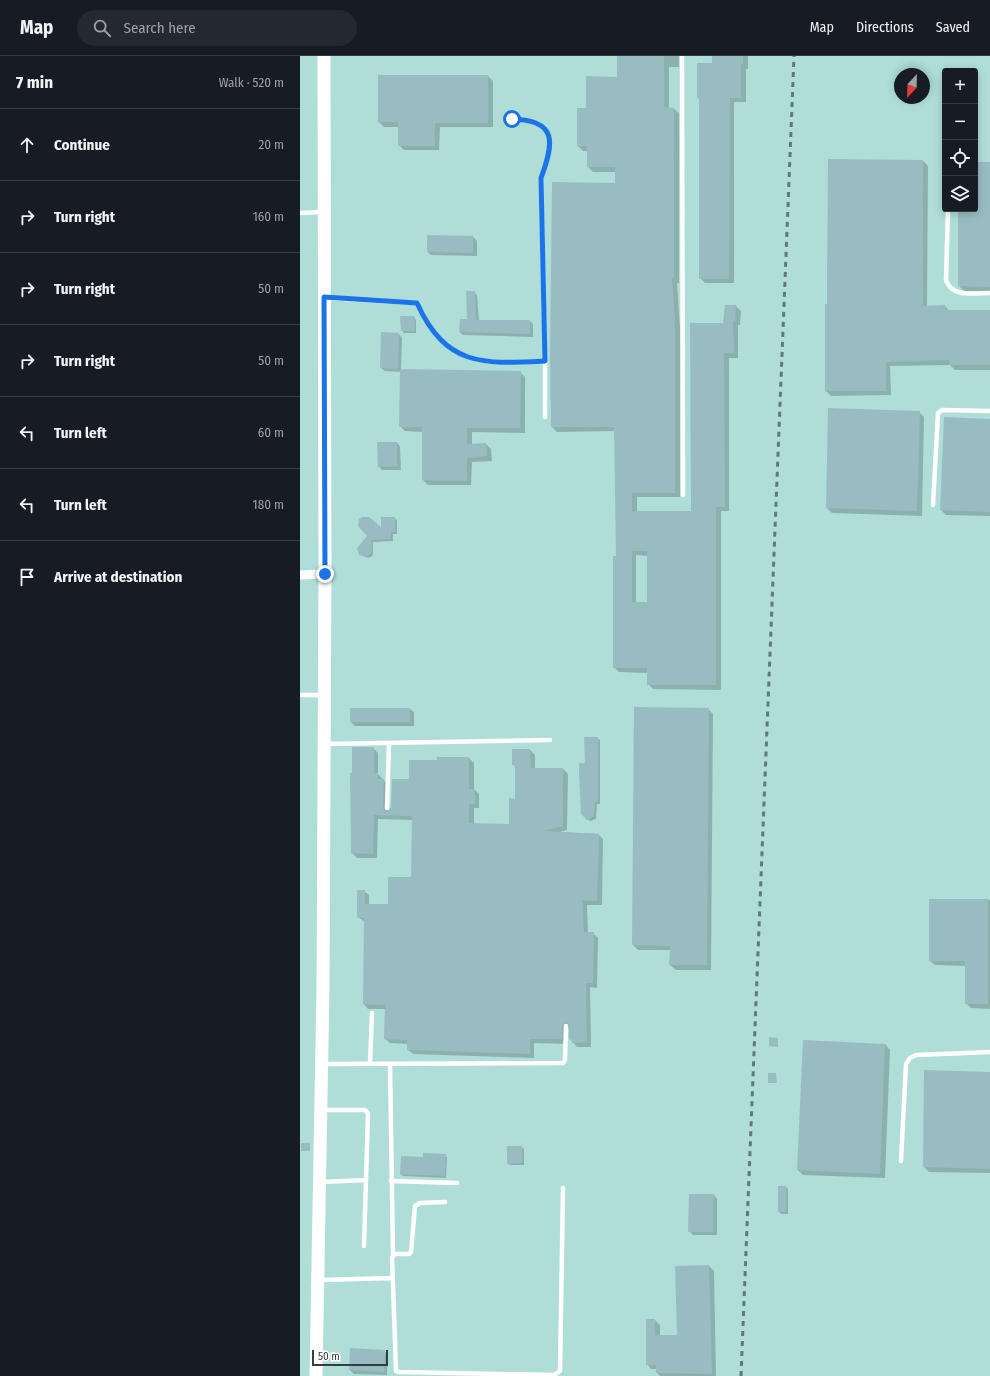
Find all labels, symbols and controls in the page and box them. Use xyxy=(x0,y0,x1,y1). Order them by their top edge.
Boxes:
search box xyxy=(77,10,357,46)
text: Map xyxy=(20,16,53,39)
icon: search xyxy=(91,17,113,39)
text: Search here xyxy=(123,19,196,37)
text: Map xyxy=(810,19,834,36)
text: Directions xyxy=(856,19,914,36)
text: Saved xyxy=(936,19,970,36)
north arrow xyxy=(894,68,930,104)
map controls xyxy=(942,68,978,212)
button: + xyxy=(942,68,978,104)
text: 7 min xyxy=(16,72,53,93)
text: Walk · 520 m xyxy=(219,75,284,90)
button: − xyxy=(942,104,978,140)
route start xyxy=(503,110,521,128)
icon: ahead xyxy=(16,134,38,156)
text: Continue xyxy=(54,136,110,154)
text: 20 m xyxy=(258,137,284,152)
button: locate xyxy=(942,140,978,176)
button: layers xyxy=(942,176,978,212)
icon: right xyxy=(16,206,38,228)
text: Turn right xyxy=(54,208,115,226)
text: 160 m xyxy=(253,209,284,224)
icon: right xyxy=(16,278,38,300)
text: Turn right xyxy=(54,280,115,298)
text: 50 m xyxy=(258,281,284,296)
icon: right xyxy=(16,350,38,372)
text: Turn right xyxy=(54,352,115,370)
text: 50 m xyxy=(258,353,284,368)
icon: left xyxy=(16,422,38,444)
text: Turn left xyxy=(54,424,107,442)
text: 60 m xyxy=(258,425,284,440)
icon: left xyxy=(16,494,38,516)
text: Turn left xyxy=(54,496,107,514)
text: 180 m xyxy=(253,497,284,512)
route end xyxy=(316,565,334,583)
icon: arrive xyxy=(16,566,38,588)
text: Arrive at destination xyxy=(54,568,182,586)
scale bar xyxy=(312,1348,388,1367)
text: 50 m xyxy=(318,1350,340,1363)

